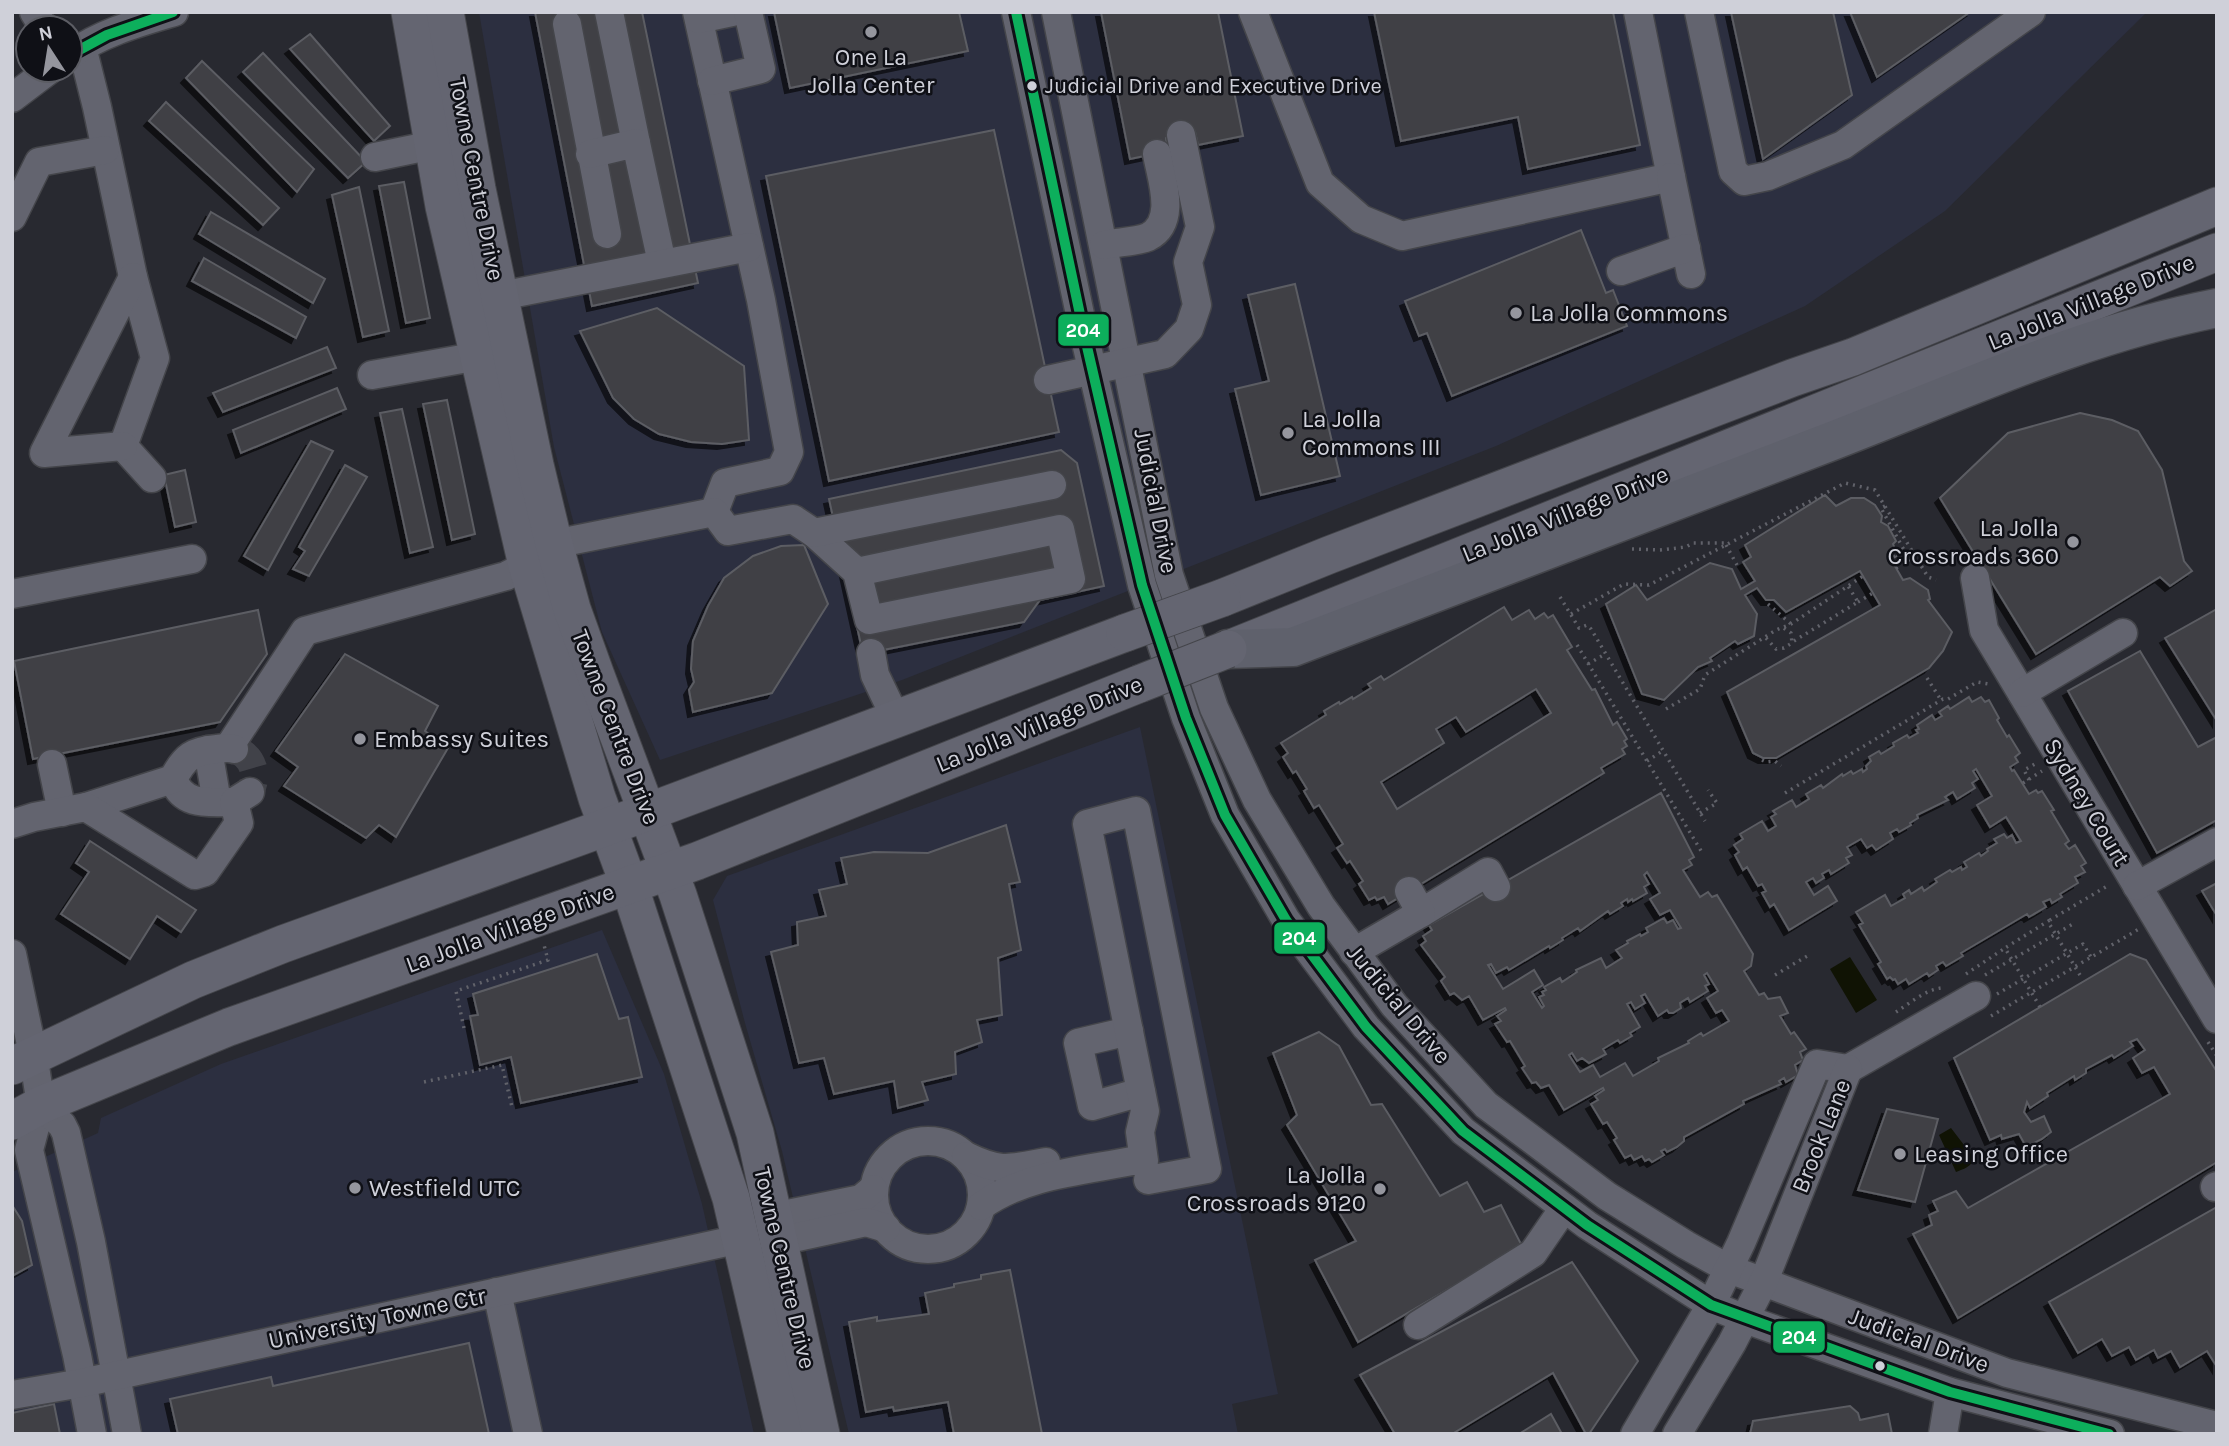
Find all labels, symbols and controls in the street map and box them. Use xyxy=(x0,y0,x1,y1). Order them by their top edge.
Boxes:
north arrow xyxy=(14,14,84,84)
text: N xyxy=(37,21,55,46)
marker: One La Jolla Center xyxy=(863,24,879,40)
place label: One La Jolla Center xyxy=(808,43,935,99)
place label: Judicial Drive and Executive Drive xyxy=(1045,73,1382,99)
street label: Towne Centre Drive xyxy=(444,75,510,283)
marker: Judicial Drive and Executive Drive xyxy=(1025,79,1039,93)
street label: La Jolla Village Drive xyxy=(1984,248,2198,356)
place label: La Jolla Commons xyxy=(1530,299,1728,327)
marker: La Jolla Commons xyxy=(1508,305,1524,321)
line badge: 204 xyxy=(1057,313,1110,347)
text: 204 xyxy=(1066,320,1101,342)
place label: La Jolla Commons III xyxy=(1302,405,1441,461)
marker: La Jolla Commons III xyxy=(1280,425,1296,441)
street label: Judicial Drive xyxy=(1128,426,1184,576)
street label: La Jolla Village Drive xyxy=(1458,460,1672,568)
place label: La Jolla Crossroads 360 xyxy=(1888,514,2059,570)
marker: La Jolla Crossroads 360 xyxy=(2065,534,2081,550)
street label: Towne Centre Drive xyxy=(566,626,666,828)
street label: La Jolla Village Drive xyxy=(932,670,1146,778)
place label: Embassy Suites xyxy=(374,725,549,753)
marker: Embassy Suites xyxy=(352,731,368,747)
street label: Sydney Court xyxy=(2038,733,2136,871)
street label: La Jolla Village Drive xyxy=(402,877,618,979)
line badge: 204 xyxy=(1273,921,1326,955)
text: 204 xyxy=(1282,928,1317,950)
street label: Judicial Drive xyxy=(1341,939,1457,1069)
street label: Brook Lane xyxy=(1785,1075,1857,1197)
place label: Leasing Office xyxy=(1914,1140,2068,1168)
marker: Leasing Office xyxy=(1892,1146,1908,1162)
place label: La Jolla Crossroads 9120 xyxy=(1187,1161,1366,1217)
street label: Towne Centre Drive xyxy=(748,1164,822,1372)
place label: Westfield UTC xyxy=(369,1174,520,1202)
marker: Westfield UTC xyxy=(347,1180,363,1196)
marker: La Jolla Crossroads 9120 xyxy=(1372,1181,1388,1197)
street label: University Towne Ctr xyxy=(266,1281,489,1355)
street label: Judicial Drive xyxy=(1845,1302,1993,1378)
line badge: 204 xyxy=(1772,1320,1826,1354)
text: 204 xyxy=(1782,1327,1817,1349)
unlabelled marker xyxy=(1873,1359,1887,1373)

